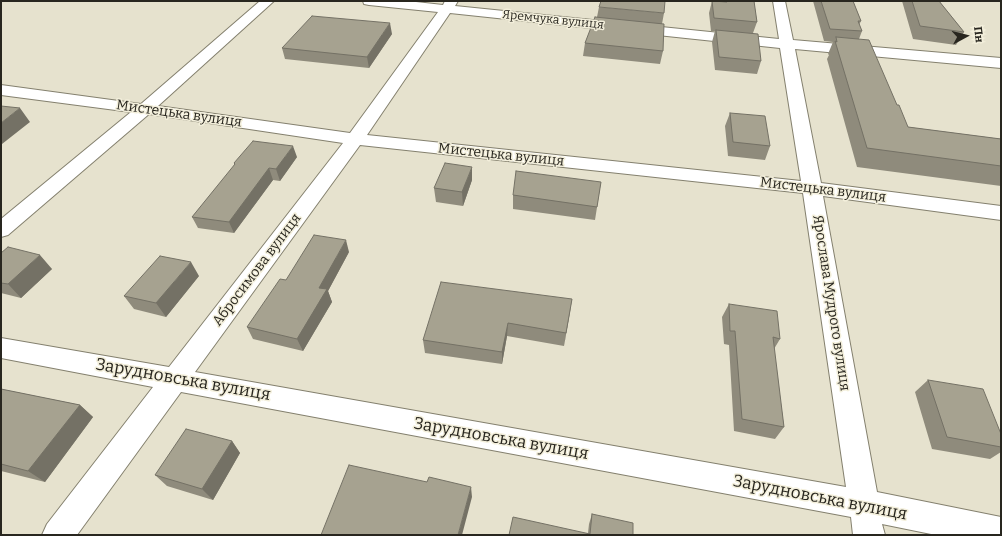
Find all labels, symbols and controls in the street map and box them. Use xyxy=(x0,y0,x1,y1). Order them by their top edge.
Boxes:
street label: Яремчука вулиця xyxy=(502,8,604,32)
north arrow xyxy=(946,16,986,56)
text: Пн xyxy=(971,26,986,43)
street label: Мистецька вулиця xyxy=(115,97,243,131)
street label: Мистецька вулиця xyxy=(437,140,565,170)
street label: Мистецька вулиця xyxy=(759,174,887,206)
street label: Абросимова вулиця xyxy=(209,210,305,330)
street label: Ярослава Мудрого вулиця xyxy=(809,214,853,392)
street label: Зарудновська вулиця xyxy=(94,355,272,405)
street label: Зарудновська вулиця xyxy=(412,414,590,464)
street label: Зарудновська вулиця xyxy=(731,471,909,525)

